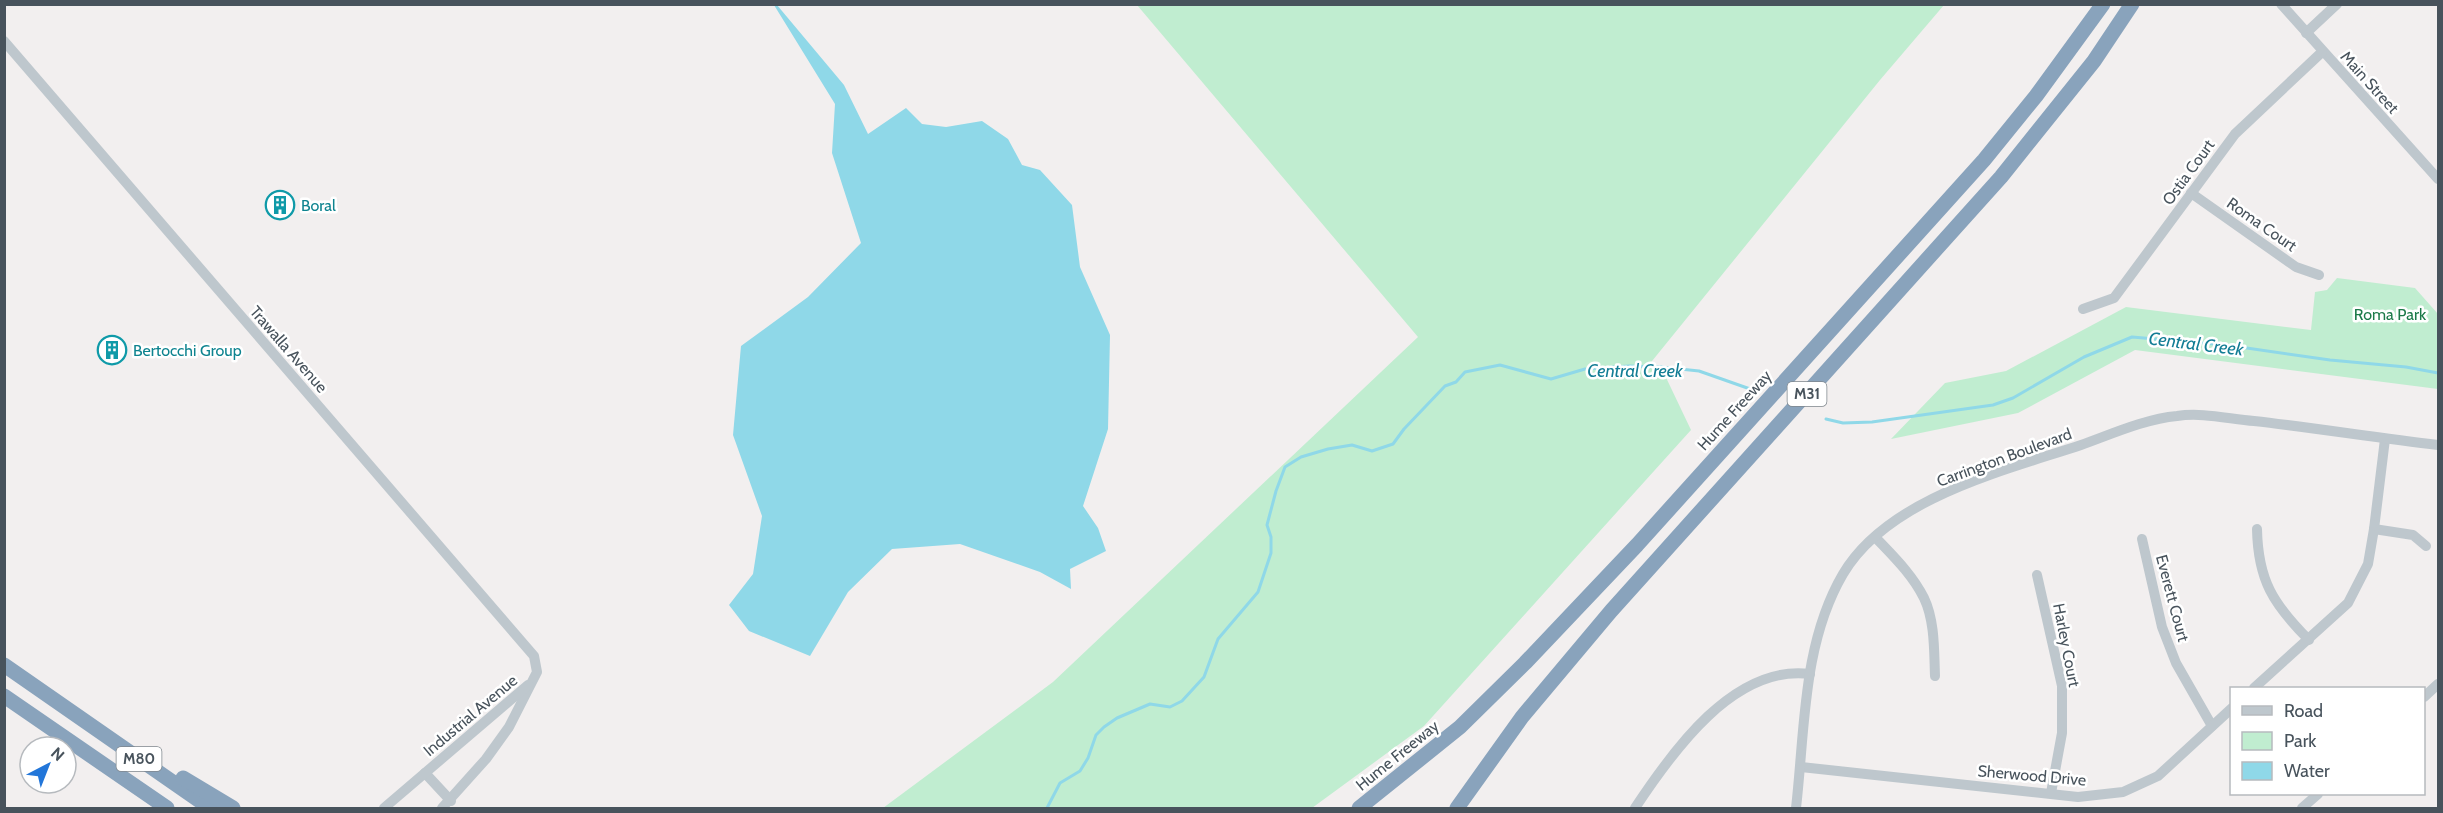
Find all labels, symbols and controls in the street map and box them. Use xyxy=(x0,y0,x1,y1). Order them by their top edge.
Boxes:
street label: Main Street xyxy=(2337,47,2403,118)
street label: Ostia Court xyxy=(2158,135,2219,209)
building icon: Boral xyxy=(264,189,296,221)
street label: Roma Court xyxy=(2223,193,2301,256)
place label: Boral xyxy=(301,196,336,215)
street label: Trawalla Avenue xyxy=(246,302,331,396)
park label: Roma Park xyxy=(2354,305,2427,324)
water label: Central Creek xyxy=(2147,327,2246,361)
building icon: Bertocchi Group xyxy=(96,334,128,366)
place label: Bertocchi Group xyxy=(133,341,242,360)
water label: Central Creek xyxy=(1587,360,1684,382)
street label: Hume Freeway xyxy=(1693,366,1775,454)
road number: M31 xyxy=(1788,382,1826,406)
street label: Carrington Boulevard xyxy=(1934,424,2074,491)
street label: Everett Court xyxy=(2152,553,2193,644)
street label: Harley Court xyxy=(2049,602,2084,689)
street label: Industrial Avenue xyxy=(420,671,521,760)
legend xyxy=(2230,687,2425,795)
text: Road xyxy=(2284,700,2323,722)
street label: Hume Freeway xyxy=(1352,716,1443,795)
text: Park xyxy=(2284,730,2317,752)
north arrow xyxy=(18,735,78,795)
text: N xyxy=(47,743,68,765)
road number: M80 xyxy=(116,747,162,771)
text: Water xyxy=(2284,760,2330,782)
street label: Sherwood Drive xyxy=(1977,761,2087,790)

